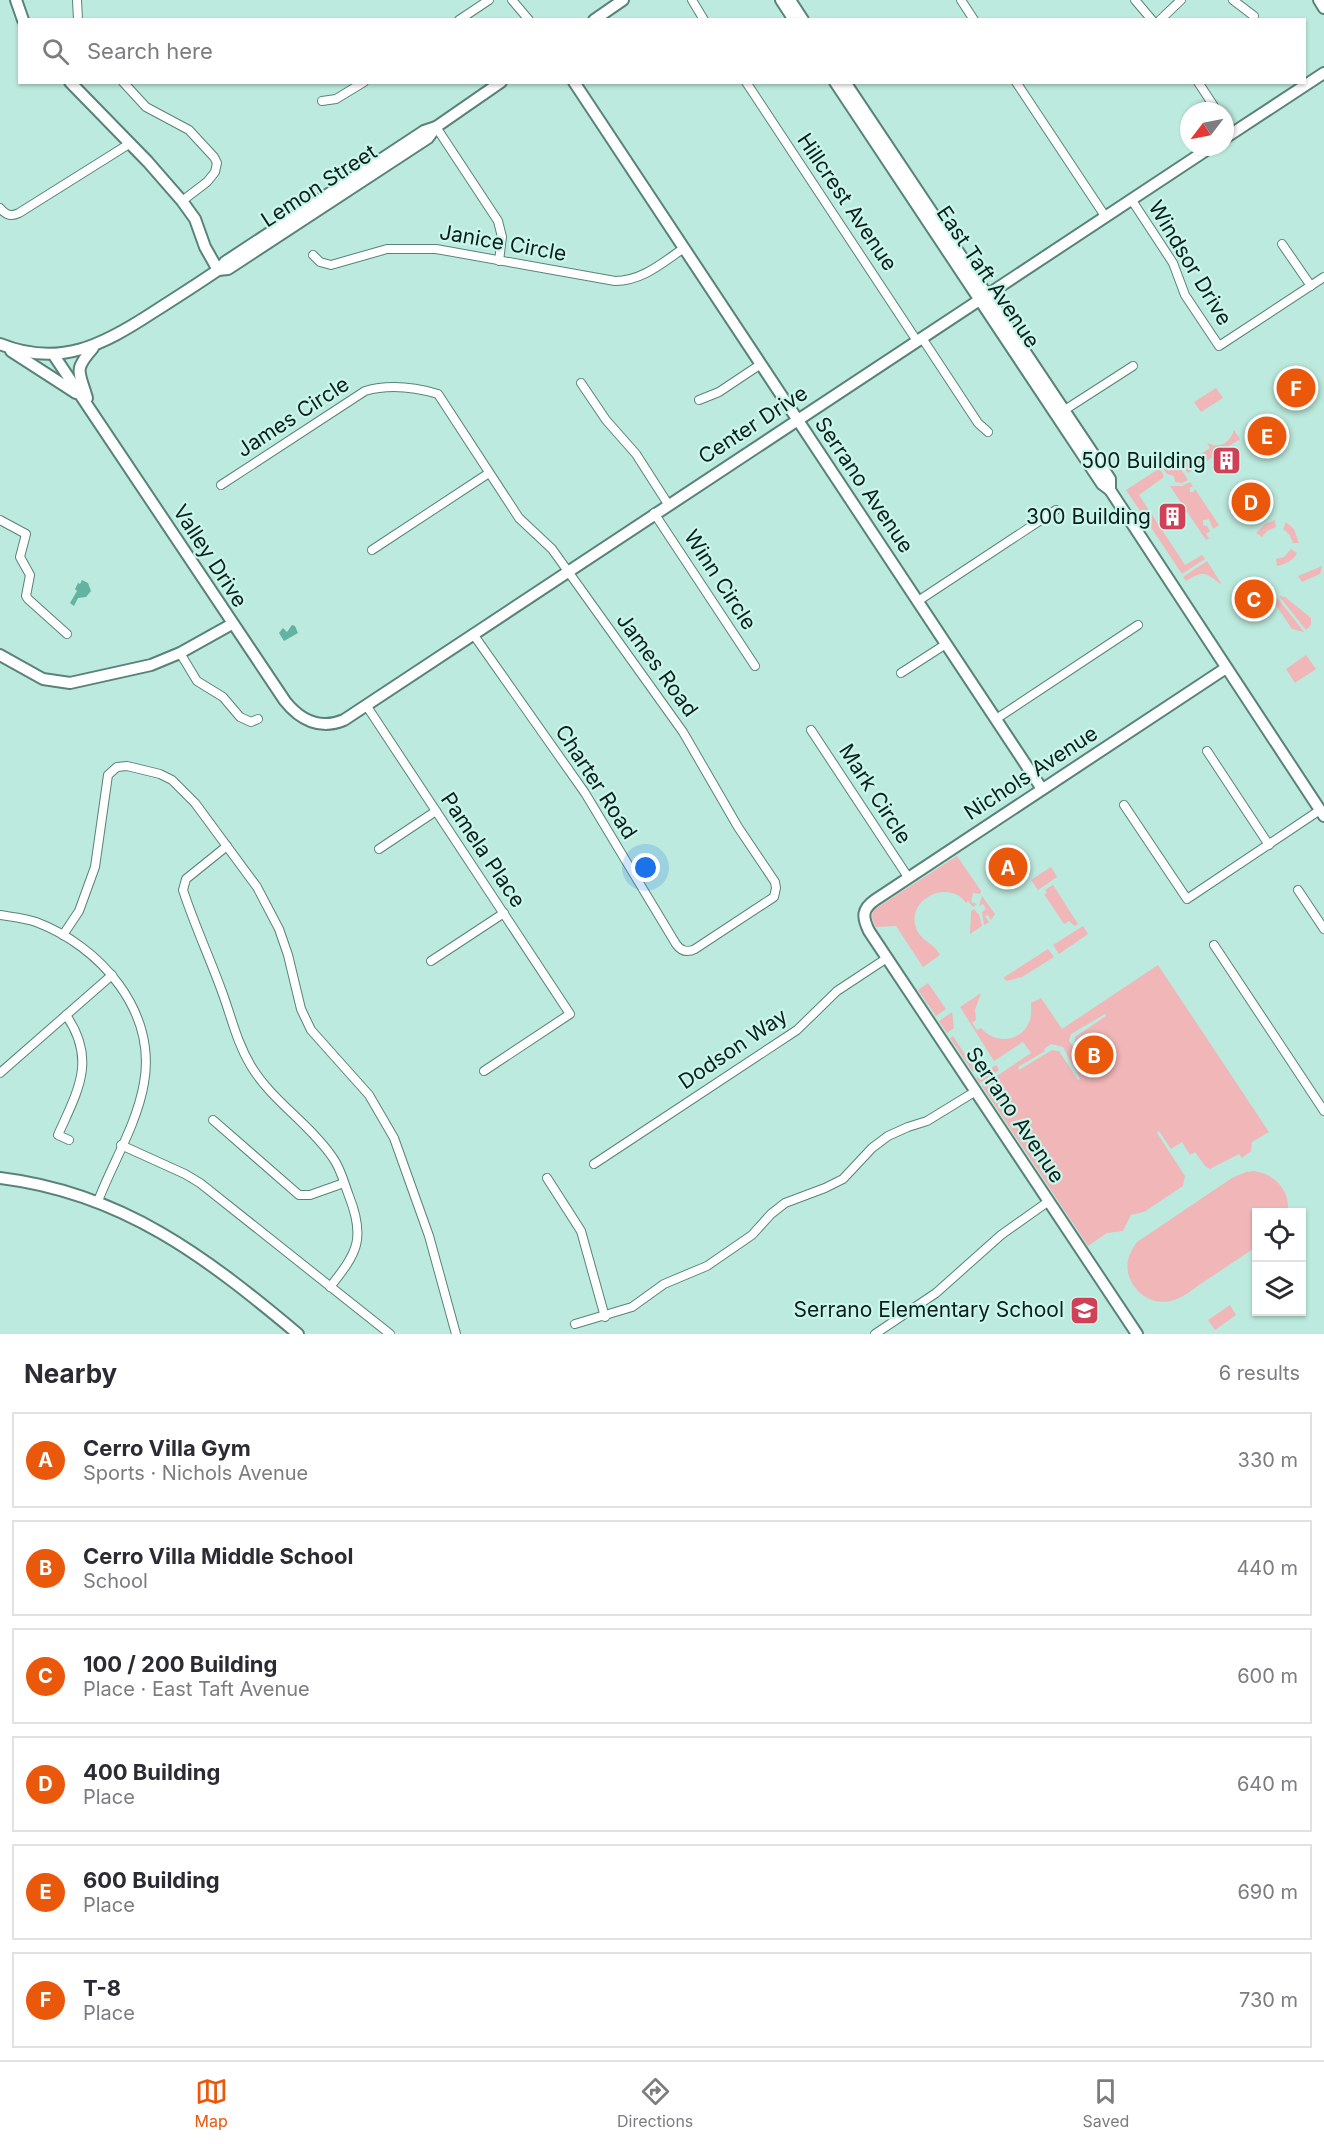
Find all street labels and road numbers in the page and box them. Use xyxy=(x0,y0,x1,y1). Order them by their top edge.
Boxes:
street label: Hillcrest Avenue xyxy=(792,128,903,275)
street label: Lemon Street xyxy=(256,139,381,232)
street label: Windsor Drive xyxy=(1143,196,1237,329)
street label: East Taft Avenue xyxy=(932,201,1045,352)
street label: Janice Circle xyxy=(438,219,569,266)
street label: James Circle xyxy=(232,371,354,462)
street label: Center Drive xyxy=(694,380,812,469)
street label: Serrano Avenue xyxy=(810,412,919,557)
street label: Valley Drive xyxy=(168,500,253,612)
street label: Winn Circle xyxy=(679,525,762,634)
street label: James Road xyxy=(611,608,703,721)
street label: Charter Road xyxy=(550,720,643,844)
street label: Nichols Avenue xyxy=(959,720,1102,825)
street label: Mark Circle xyxy=(834,739,917,848)
street label: Pamela Place xyxy=(436,788,531,912)
street label: Dodson Way xyxy=(674,1003,792,1094)
street label: Serrano Avenue xyxy=(961,1042,1070,1187)

